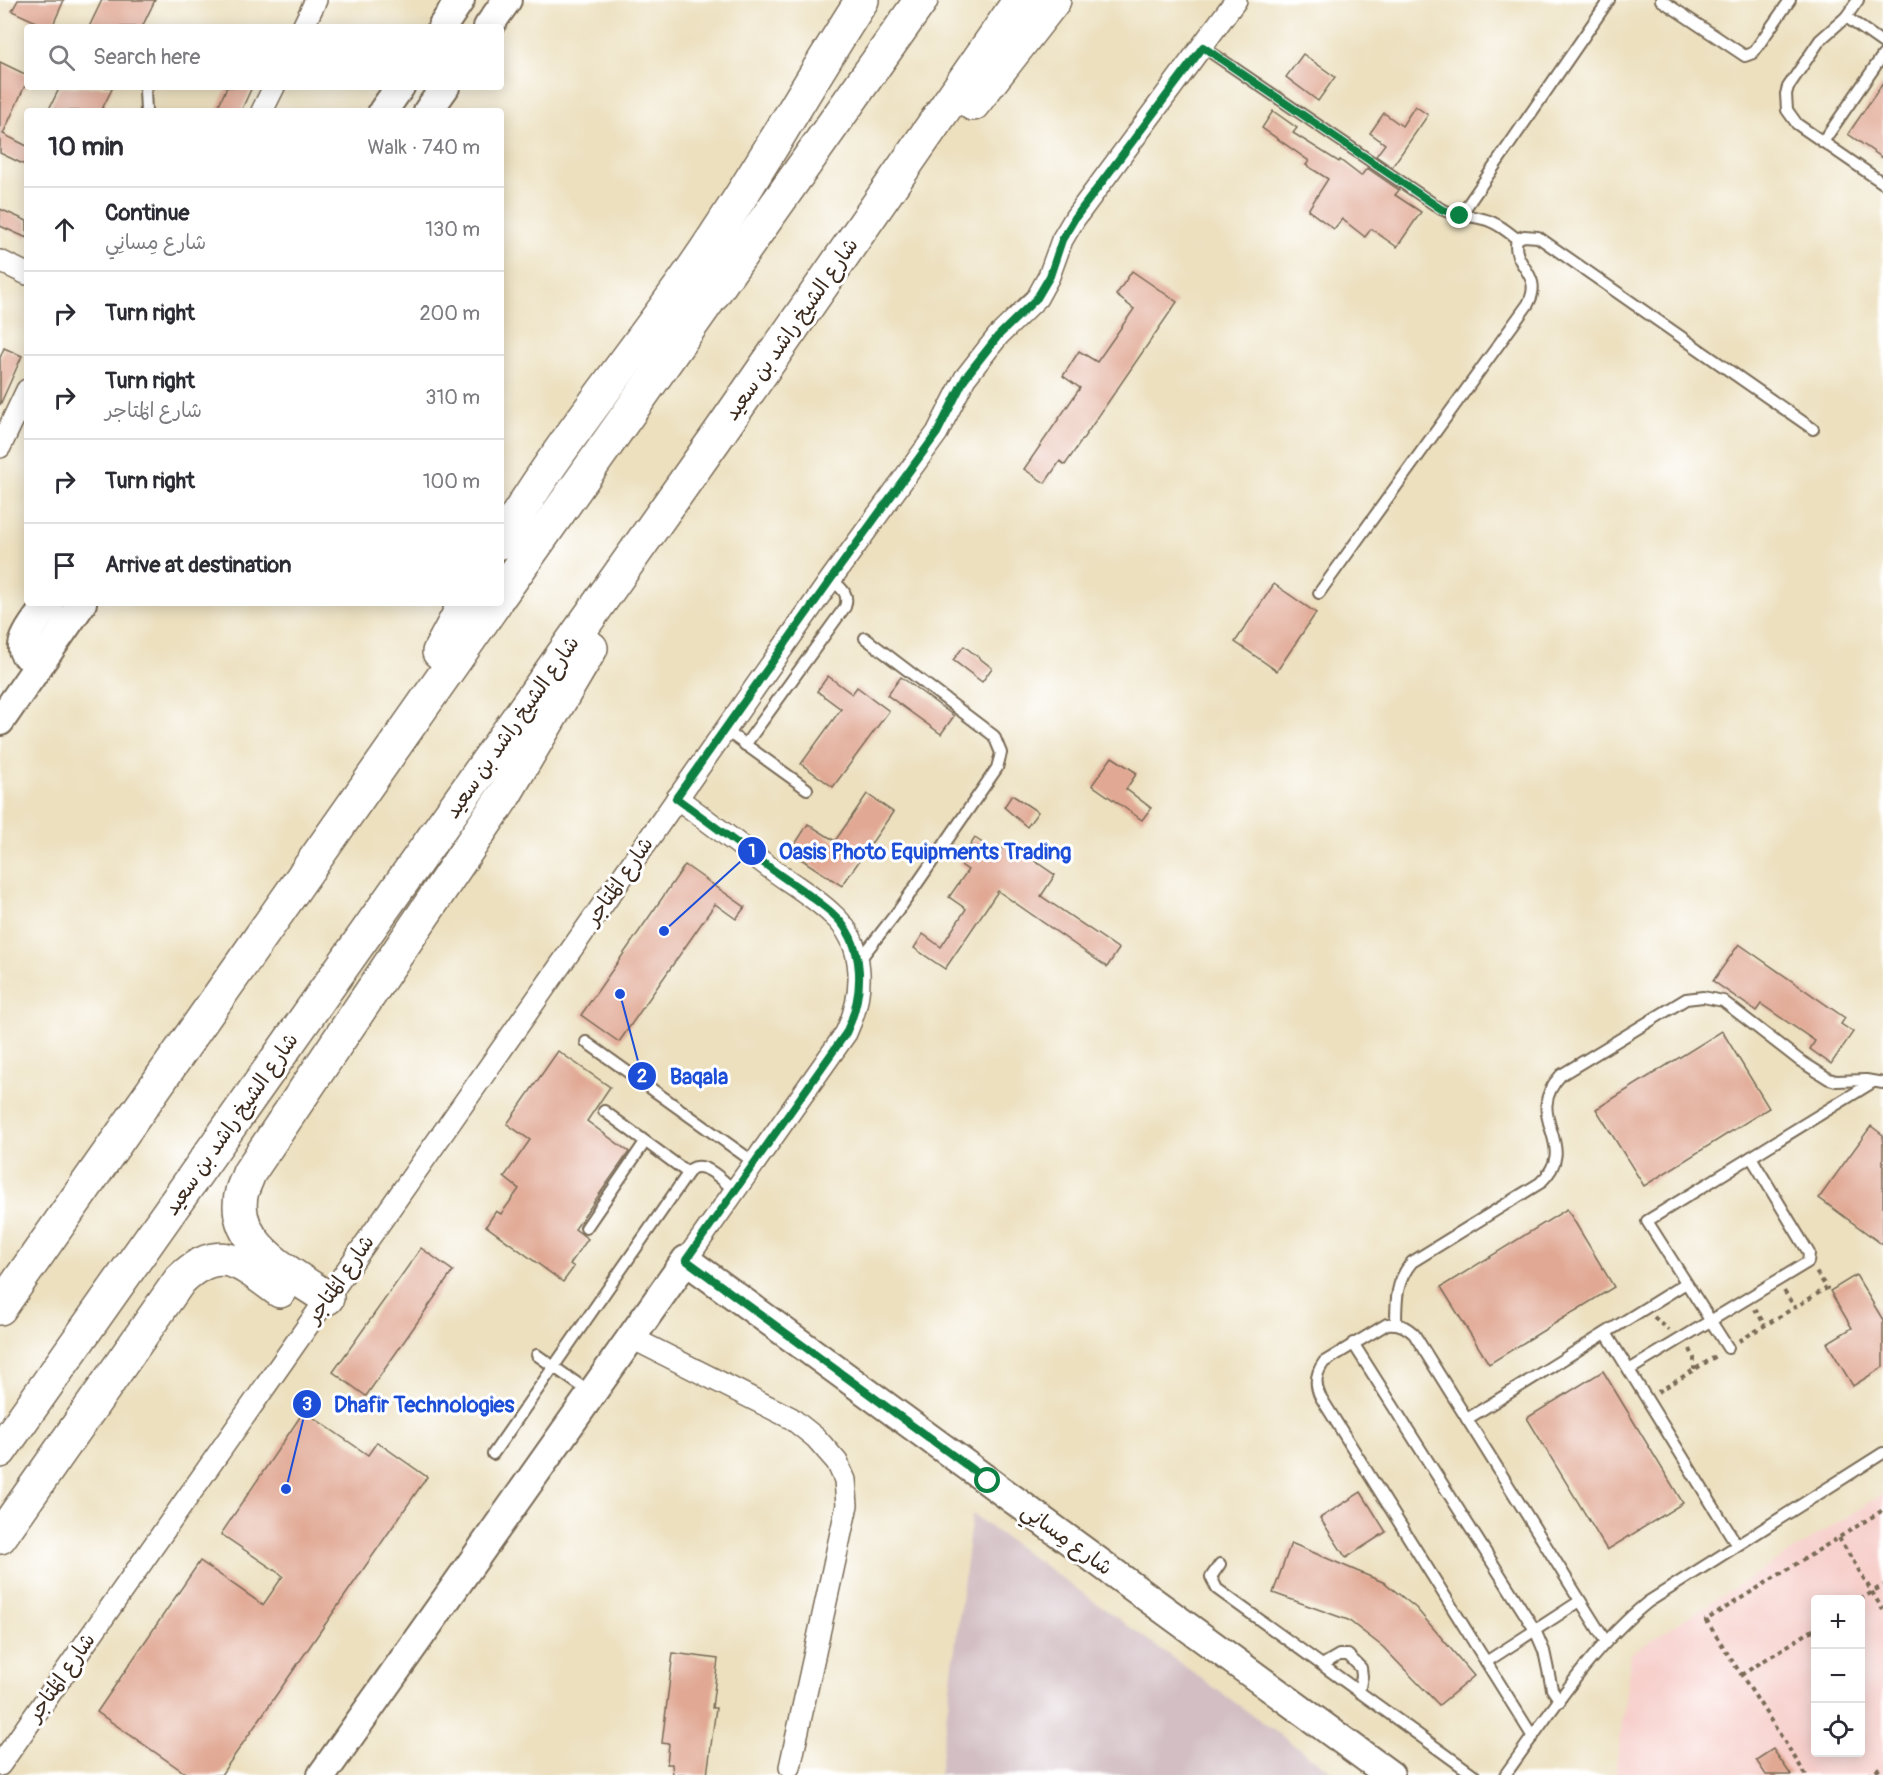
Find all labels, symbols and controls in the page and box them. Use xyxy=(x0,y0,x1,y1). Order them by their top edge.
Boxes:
search box xyxy=(24,24,504,90)
icon: search xyxy=(45,41,78,74)
text: Search here xyxy=(93,43,200,71)
text: 10 min xyxy=(48,131,124,163)
text: Walk · 740 m xyxy=(367,135,480,160)
text: Continue xyxy=(105,199,189,227)
route end xyxy=(1446,202,1472,228)
icon: ahead xyxy=(48,213,81,246)
text: 130 m xyxy=(425,217,480,242)
text: شارع مِسانِي xyxy=(105,230,206,255)
street label: شارع الشيخ راشد بن سعيد xyxy=(718,233,865,426)
icon: right xyxy=(48,297,81,330)
text: Turn right xyxy=(105,299,195,327)
text: 200 m xyxy=(419,301,480,326)
text: Turn right xyxy=(105,367,195,395)
icon: right xyxy=(48,381,81,414)
text: 310 m xyxy=(425,385,480,410)
text: شارع المُتاجر xyxy=(105,398,202,423)
icon: right xyxy=(48,465,81,498)
text: Turn right xyxy=(105,467,195,495)
text: 100 m xyxy=(423,469,480,494)
icon: arrive xyxy=(48,549,81,582)
text: Arrive at destination xyxy=(105,551,291,579)
street label: شارع الشيخ راشد بن سعيد xyxy=(439,631,586,824)
callout: Oasis Photo Equipments Trading xyxy=(737,831,1083,871)
street label: شارع المُتاجر xyxy=(578,832,660,933)
text: Oasis Photo Equipments Trading xyxy=(779,838,1071,866)
text: 1 xyxy=(748,840,756,863)
street label: شارع الشيخ راشد بن سعيد xyxy=(158,1028,305,1221)
callout: Baqala xyxy=(627,1056,740,1096)
text: Baqala xyxy=(670,1063,728,1091)
text: 2 xyxy=(637,1065,647,1088)
street label: شارع المُتاجر xyxy=(299,1230,381,1331)
callout: Dhafir Technologies xyxy=(292,1384,526,1424)
text: Dhafir Technologies xyxy=(334,1391,514,1419)
text: 3 xyxy=(302,1393,312,1416)
route start xyxy=(974,1467,1000,1493)
street label: شارع مِسانِي xyxy=(1013,1497,1118,1586)
map controls xyxy=(1811,1595,1865,1757)
button: + xyxy=(1811,1595,1865,1649)
street label: شارع المُتاجر xyxy=(20,1628,102,1729)
button: − xyxy=(1811,1649,1865,1703)
button: locate xyxy=(1811,1703,1865,1757)

